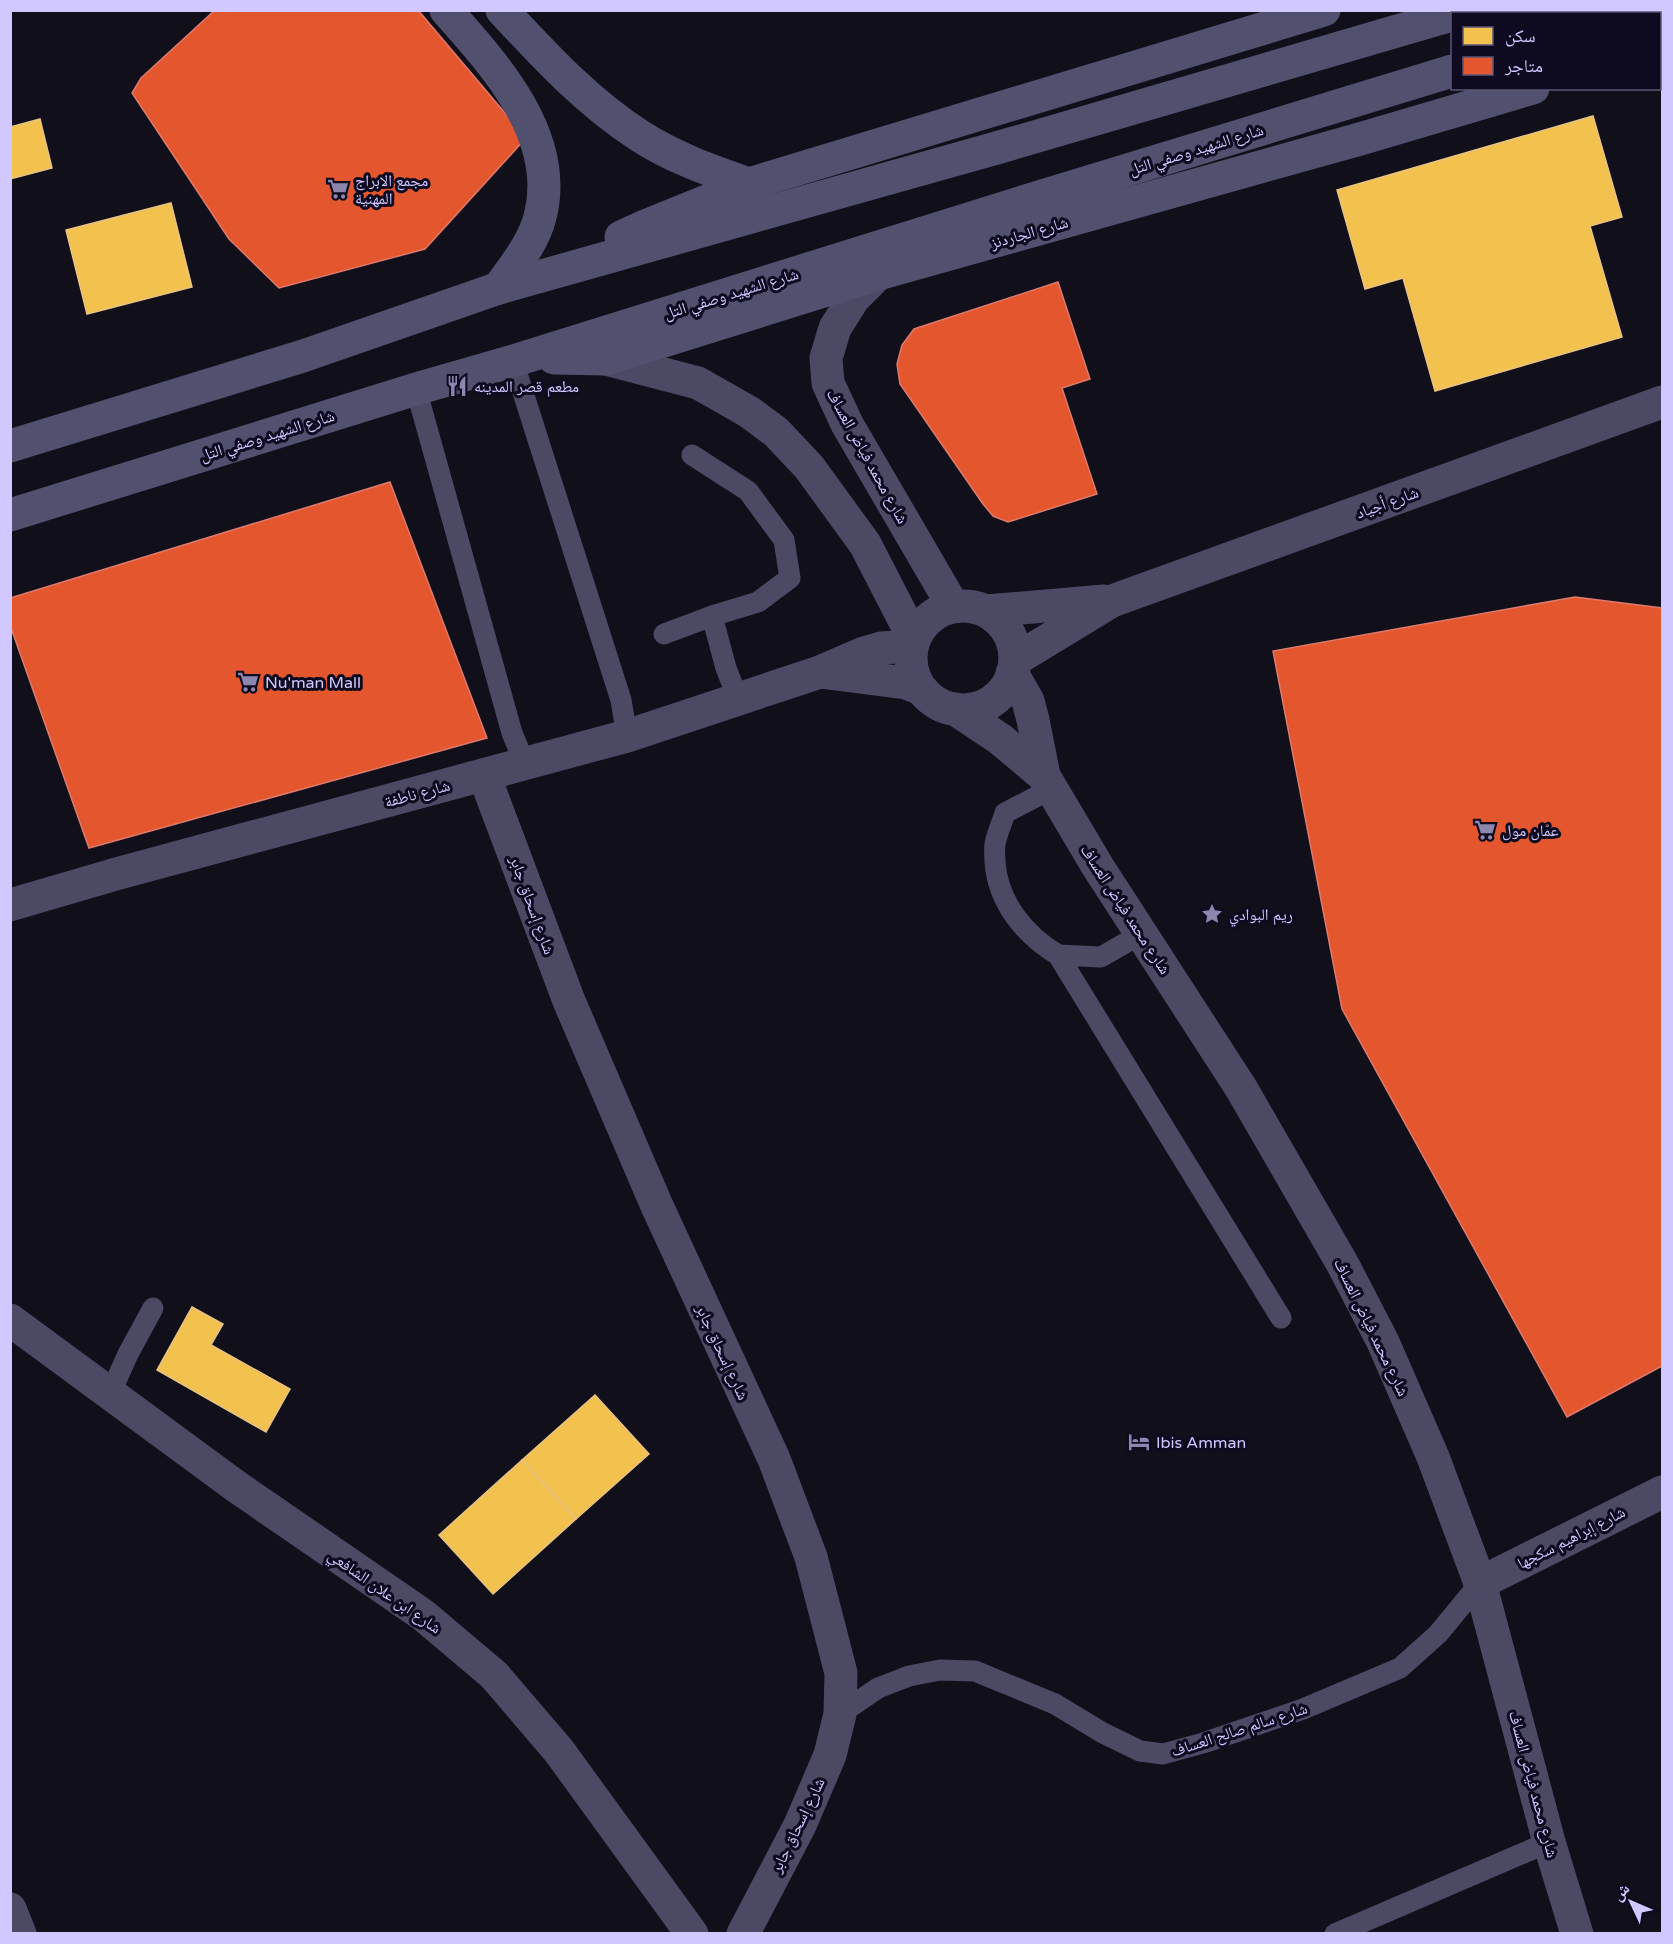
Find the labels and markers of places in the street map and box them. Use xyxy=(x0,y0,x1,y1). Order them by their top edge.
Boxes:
place label: مجمع الابراج المهنية xyxy=(355,171,428,209)
supermarket icon: مجمع الابراج المهنية xyxy=(326,177,350,201)
restaurant icon: مطعم قصر المدينه xyxy=(445,374,469,398)
place label: مطعم قصر المدينه xyxy=(474,377,579,397)
supermarket icon: Nu'man Mall xyxy=(236,670,260,694)
place label: Nu'man Mall xyxy=(265,673,361,693)
supermarket icon: عمّان مول xyxy=(1473,818,1497,842)
place label: عمّان مول xyxy=(1502,821,1559,841)
place icon: ريم البوادي xyxy=(1200,902,1224,926)
place label: ريم البوادي xyxy=(1229,905,1293,927)
hotel icon: Ibis Amman xyxy=(1127,1430,1151,1454)
place label: Ibis Amman xyxy=(1156,1433,1246,1453)

